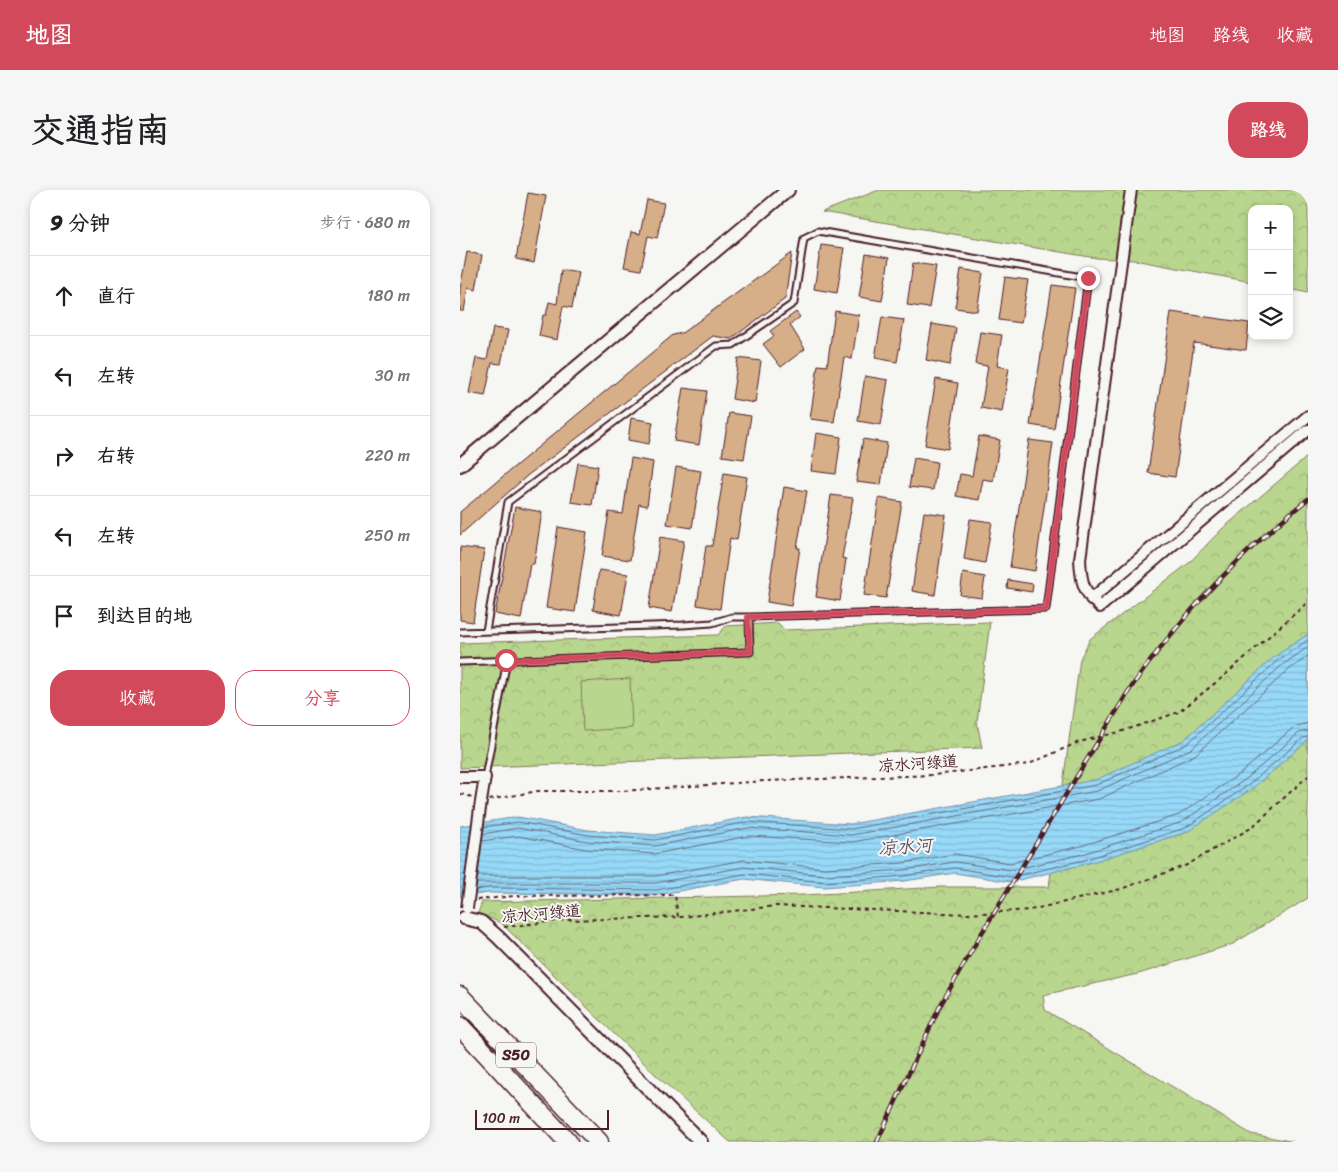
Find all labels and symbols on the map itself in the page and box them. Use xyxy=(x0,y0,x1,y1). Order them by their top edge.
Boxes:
route end xyxy=(1077,267,1100,290)
route start xyxy=(495,649,518,672)
street label: 凉水河绿道 xyxy=(877,746,959,781)
water label: 凉水河 xyxy=(877,829,936,865)
street label: 凉水河绿道 xyxy=(500,896,582,931)
road number: S50 xyxy=(496,1042,536,1068)
scale bar xyxy=(475,1107,609,1130)

